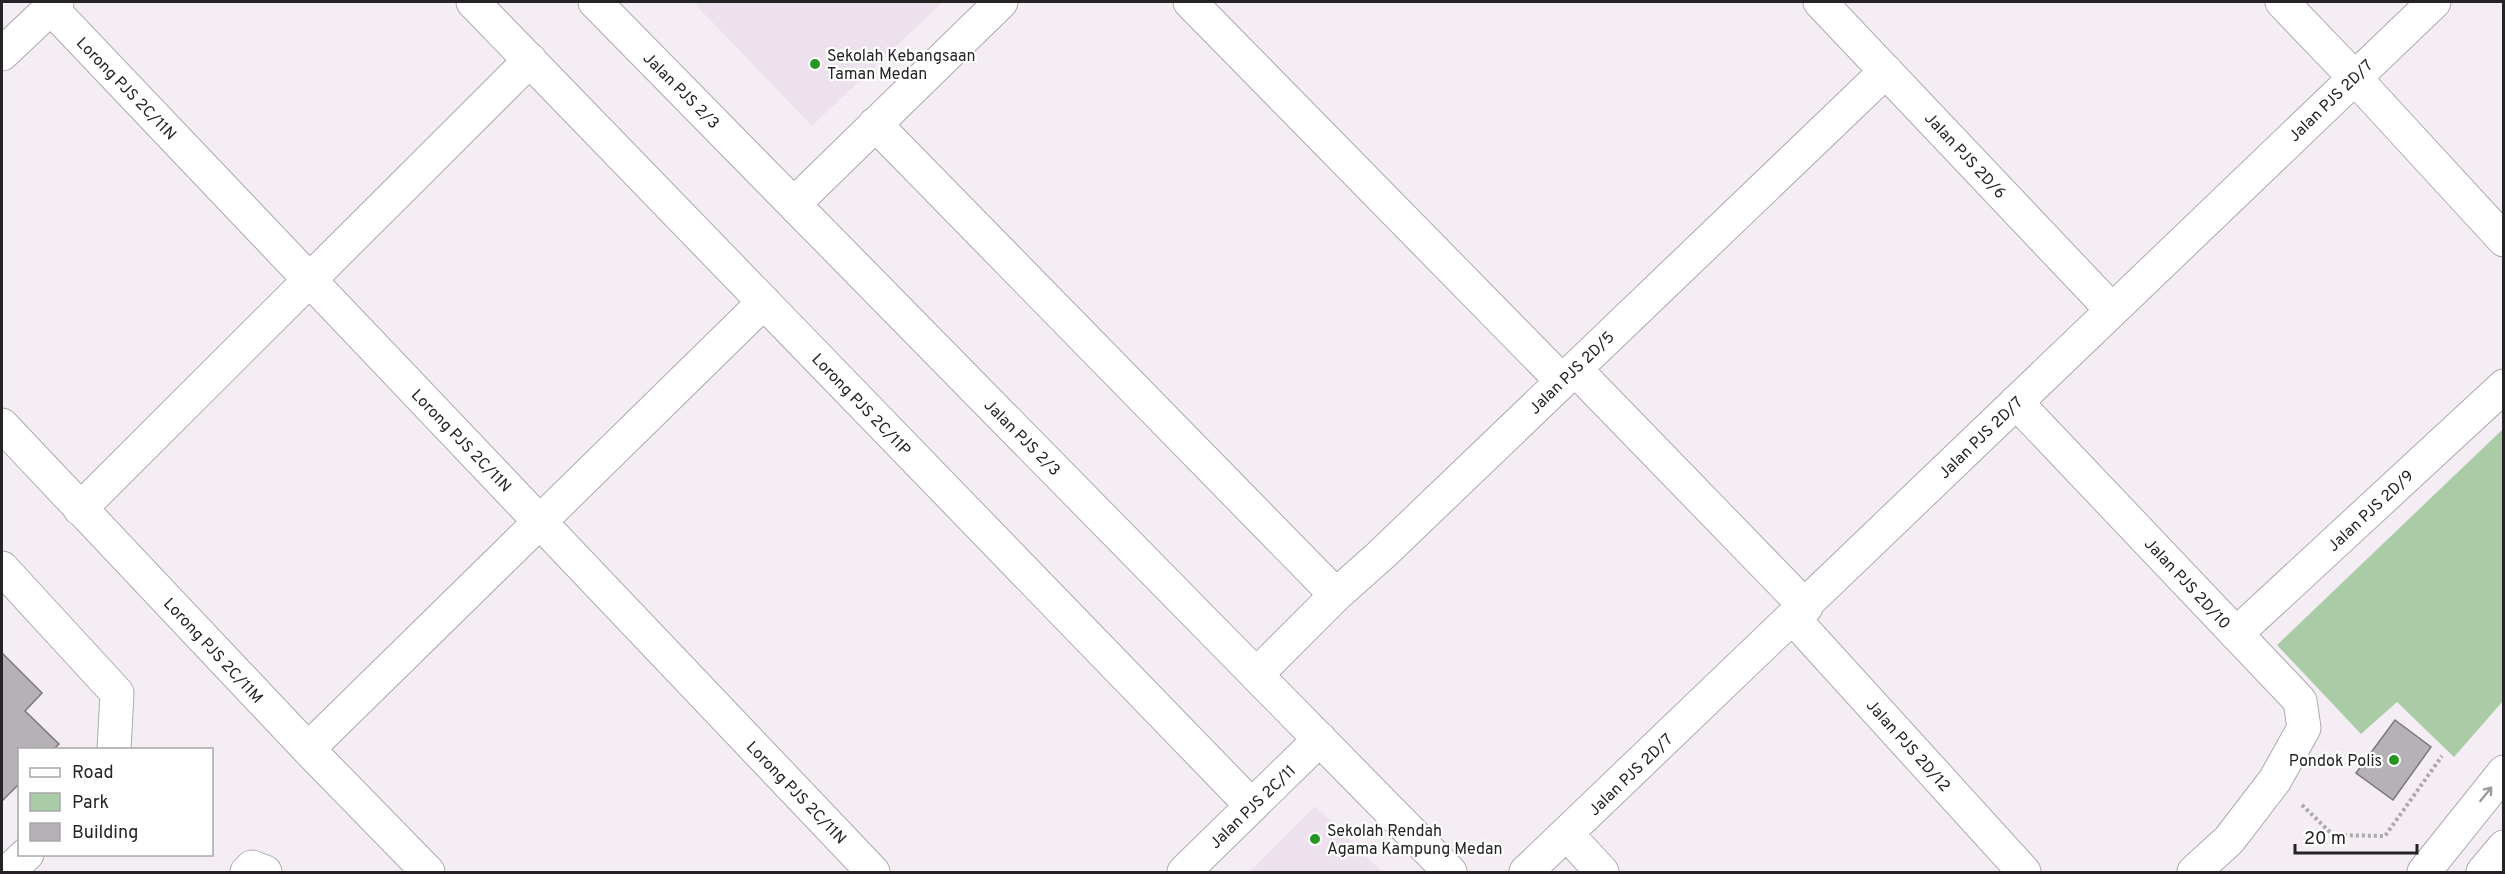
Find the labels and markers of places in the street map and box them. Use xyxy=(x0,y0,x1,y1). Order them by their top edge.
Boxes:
place label: Sekolah Kebangsaan Taman Medan xyxy=(827,47,976,85)
marker: Sekolah Kebangsaan Taman Medan xyxy=(808,57,822,71)
place label: Pondok Polis xyxy=(2289,752,2382,772)
marker: Pondok Polis xyxy=(2387,753,2401,767)
place label: Sekolah Rendah Agama Kampung Medan xyxy=(1327,822,1503,860)
marker: Sekolah Rendah Agama Kampung Medan xyxy=(1308,832,1322,846)

